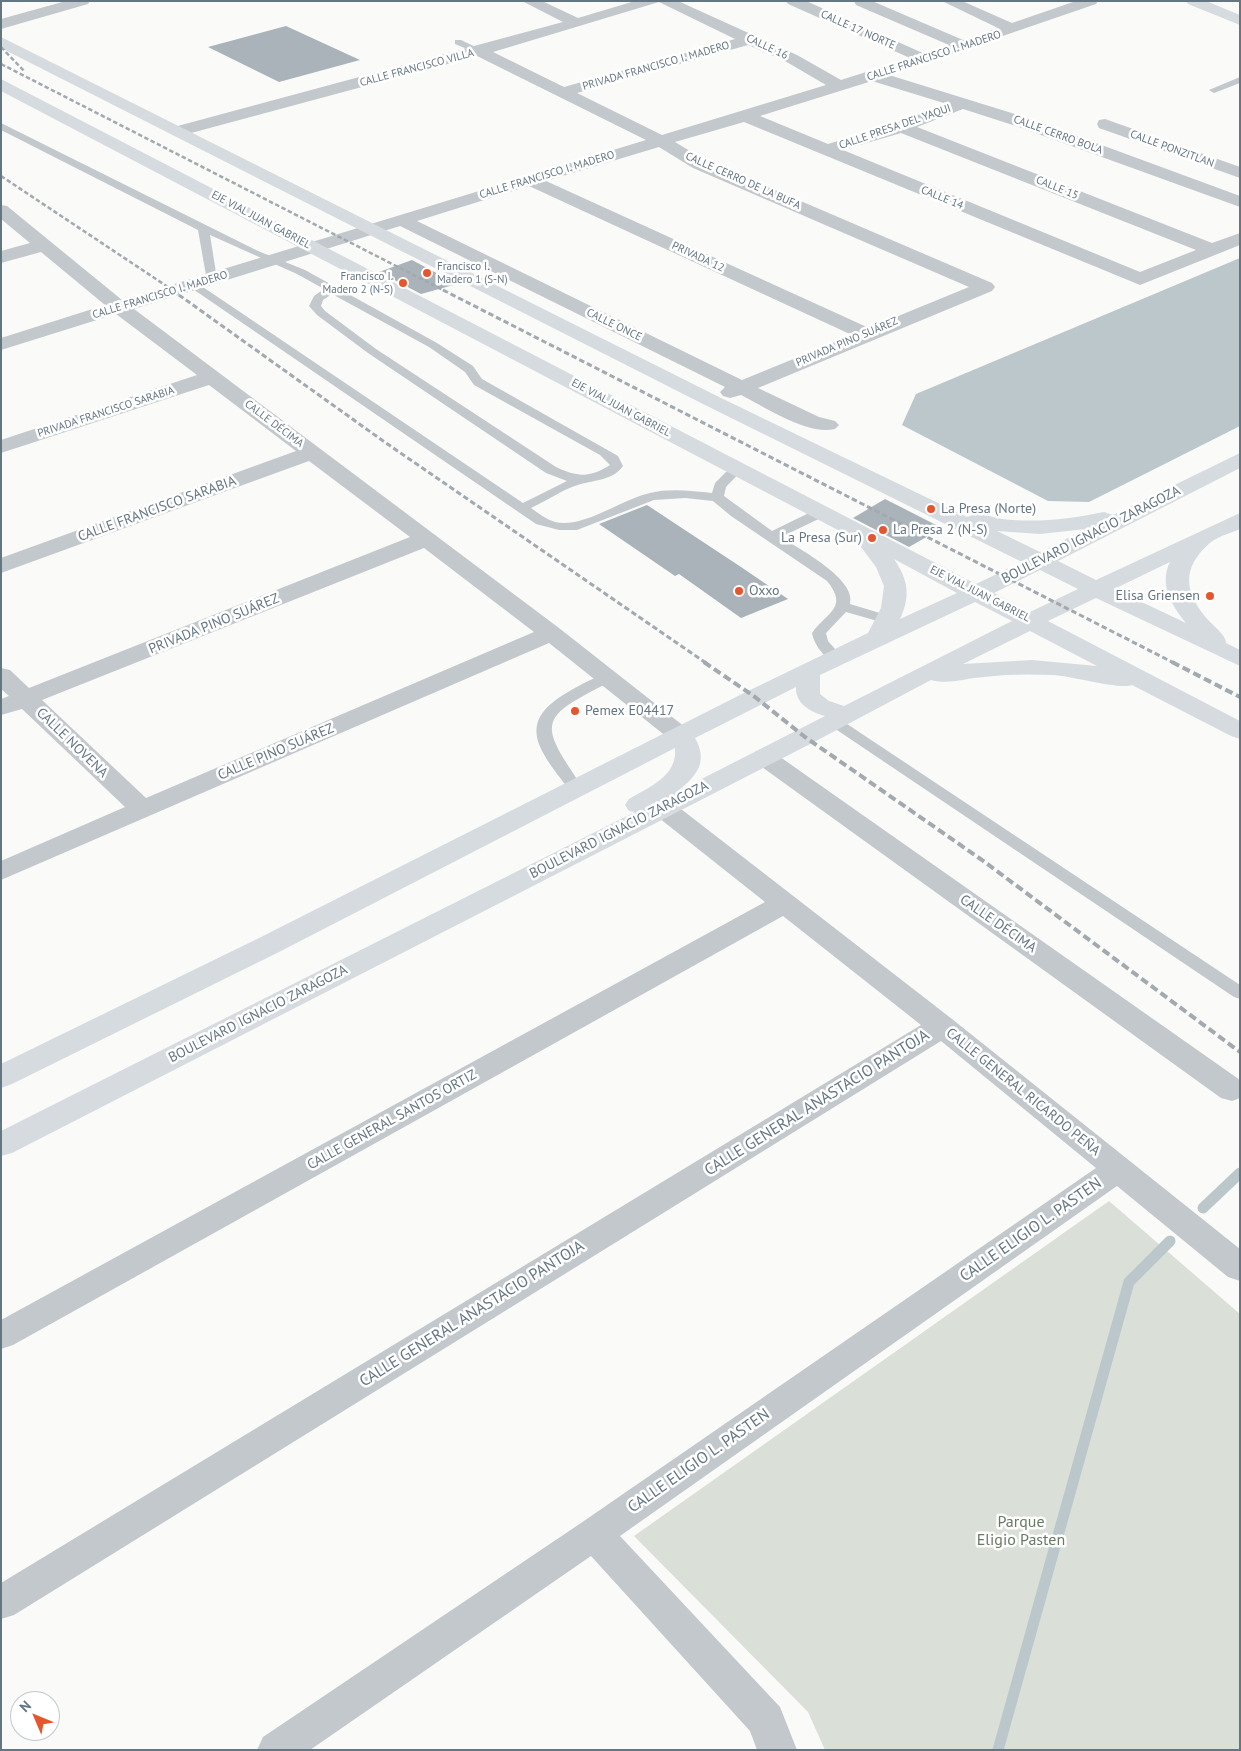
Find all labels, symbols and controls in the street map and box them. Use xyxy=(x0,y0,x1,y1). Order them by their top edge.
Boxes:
street label: CALLE 17 NORTE xyxy=(819,8,897,52)
street label: CALLE FRANCISCO I. MADERO xyxy=(865,28,1003,84)
street label: CALLE 16 xyxy=(744,32,790,62)
street label: PRIVADA FRANCISCO I. MADERO xyxy=(581,39,731,93)
street label: CALLE FRANCISCO VILLA xyxy=(359,46,475,90)
street label: CALLE PRESA DEL YAQUI xyxy=(837,102,953,152)
street label: CALLE CERRO BOLA xyxy=(1012,113,1104,157)
street label: CALLE PONZITLAN xyxy=(1128,128,1216,170)
street label: CALLE FRANCISCO I. MADERO xyxy=(478,148,616,202)
street label: CALLE CERRO DE LA BUFA xyxy=(683,150,803,212)
street label: CALLE 15 xyxy=(1034,174,1080,202)
street label: CALLE 14 xyxy=(919,184,965,212)
street label: EJE VIAL JUAN GABRIEL xyxy=(209,188,313,252)
street label: PRIVADA 12 xyxy=(670,239,726,275)
place label: Francisco I. Madero 1 (S-N) xyxy=(437,260,508,286)
marker: Francisco I. Madero 1 (S-N) xyxy=(421,267,433,279)
street label: CALLE FRANCISCO I. MADERO xyxy=(91,268,229,322)
place label: Francisco I. Madero 2 (N-S) xyxy=(322,270,393,296)
marker: Francisco I. Madero 2 (N-S) xyxy=(397,277,409,289)
street label: CALLE ONCE xyxy=(584,306,644,344)
street label: PRIVADA PINO SUÁREZ xyxy=(794,315,900,369)
street label: EJE VIAL JUAN GABRIEL xyxy=(569,376,673,440)
street label: PRIVADA FRANCISCO SARABIA xyxy=(36,384,176,440)
street label: CALLE DÉCIMA xyxy=(242,398,306,450)
street label: CALLE FRANCISCO SARABIA xyxy=(76,473,238,545)
street label: BOULEVARD IGNACIO ZARAGOZA xyxy=(999,482,1183,588)
place label: La Presa (Norte) xyxy=(941,501,1036,517)
marker: La Presa (Norte) xyxy=(925,503,937,515)
place label: La Presa 2 (N-S) xyxy=(893,522,988,538)
marker: La Presa 2 (N-S) xyxy=(877,524,889,536)
place label: La Presa (Sur) xyxy=(781,530,862,546)
marker: La Presa (Sur) xyxy=(866,532,878,544)
street label: EJE VIAL JUAN GABRIEL xyxy=(928,563,1032,625)
place label: Oxxo xyxy=(749,583,780,599)
marker: Oxxo xyxy=(733,585,745,597)
place label: Elisa Griensen xyxy=(1116,588,1200,604)
street label: PRIVADA PINO SUÁREZ xyxy=(146,590,282,658)
marker: Elisa Griensen xyxy=(1204,590,1216,602)
place label: Pemex E04417 xyxy=(585,703,674,719)
street label: CALLE NOVENA xyxy=(33,705,111,781)
marker: Pemex E04417 xyxy=(569,705,581,717)
street label: CALLE PINO SUÁREZ xyxy=(215,720,337,784)
street label: BOULEVARD IGNACIO ZARAGOZA xyxy=(527,777,711,883)
street label: CALLE DÉCIMA xyxy=(957,891,1039,957)
street label: BOULEVARD IGNACIO ZARAGOZA xyxy=(166,961,350,1067)
street label: CALLE GENERAL RICARDO PEÑA xyxy=(942,1025,1104,1159)
street label: CALLE GENERAL ANASTACIO PANTOJA xyxy=(701,1026,933,1180)
street label: CALLE GENERAL SANTOS ORTIZ xyxy=(304,1066,480,1174)
street label: CALLE ELIGIO L. PASTEN xyxy=(956,1174,1106,1286)
street label: CALLE GENERAL ANASTACIO PANTOJA xyxy=(356,1237,588,1391)
street label: CALLE ELIGIO L. PASTEN xyxy=(624,1405,774,1517)
park label: Parque Eligio Pasten xyxy=(977,1512,1065,1550)
north arrow xyxy=(10,1691,60,1741)
text: N xyxy=(15,1696,35,1716)

